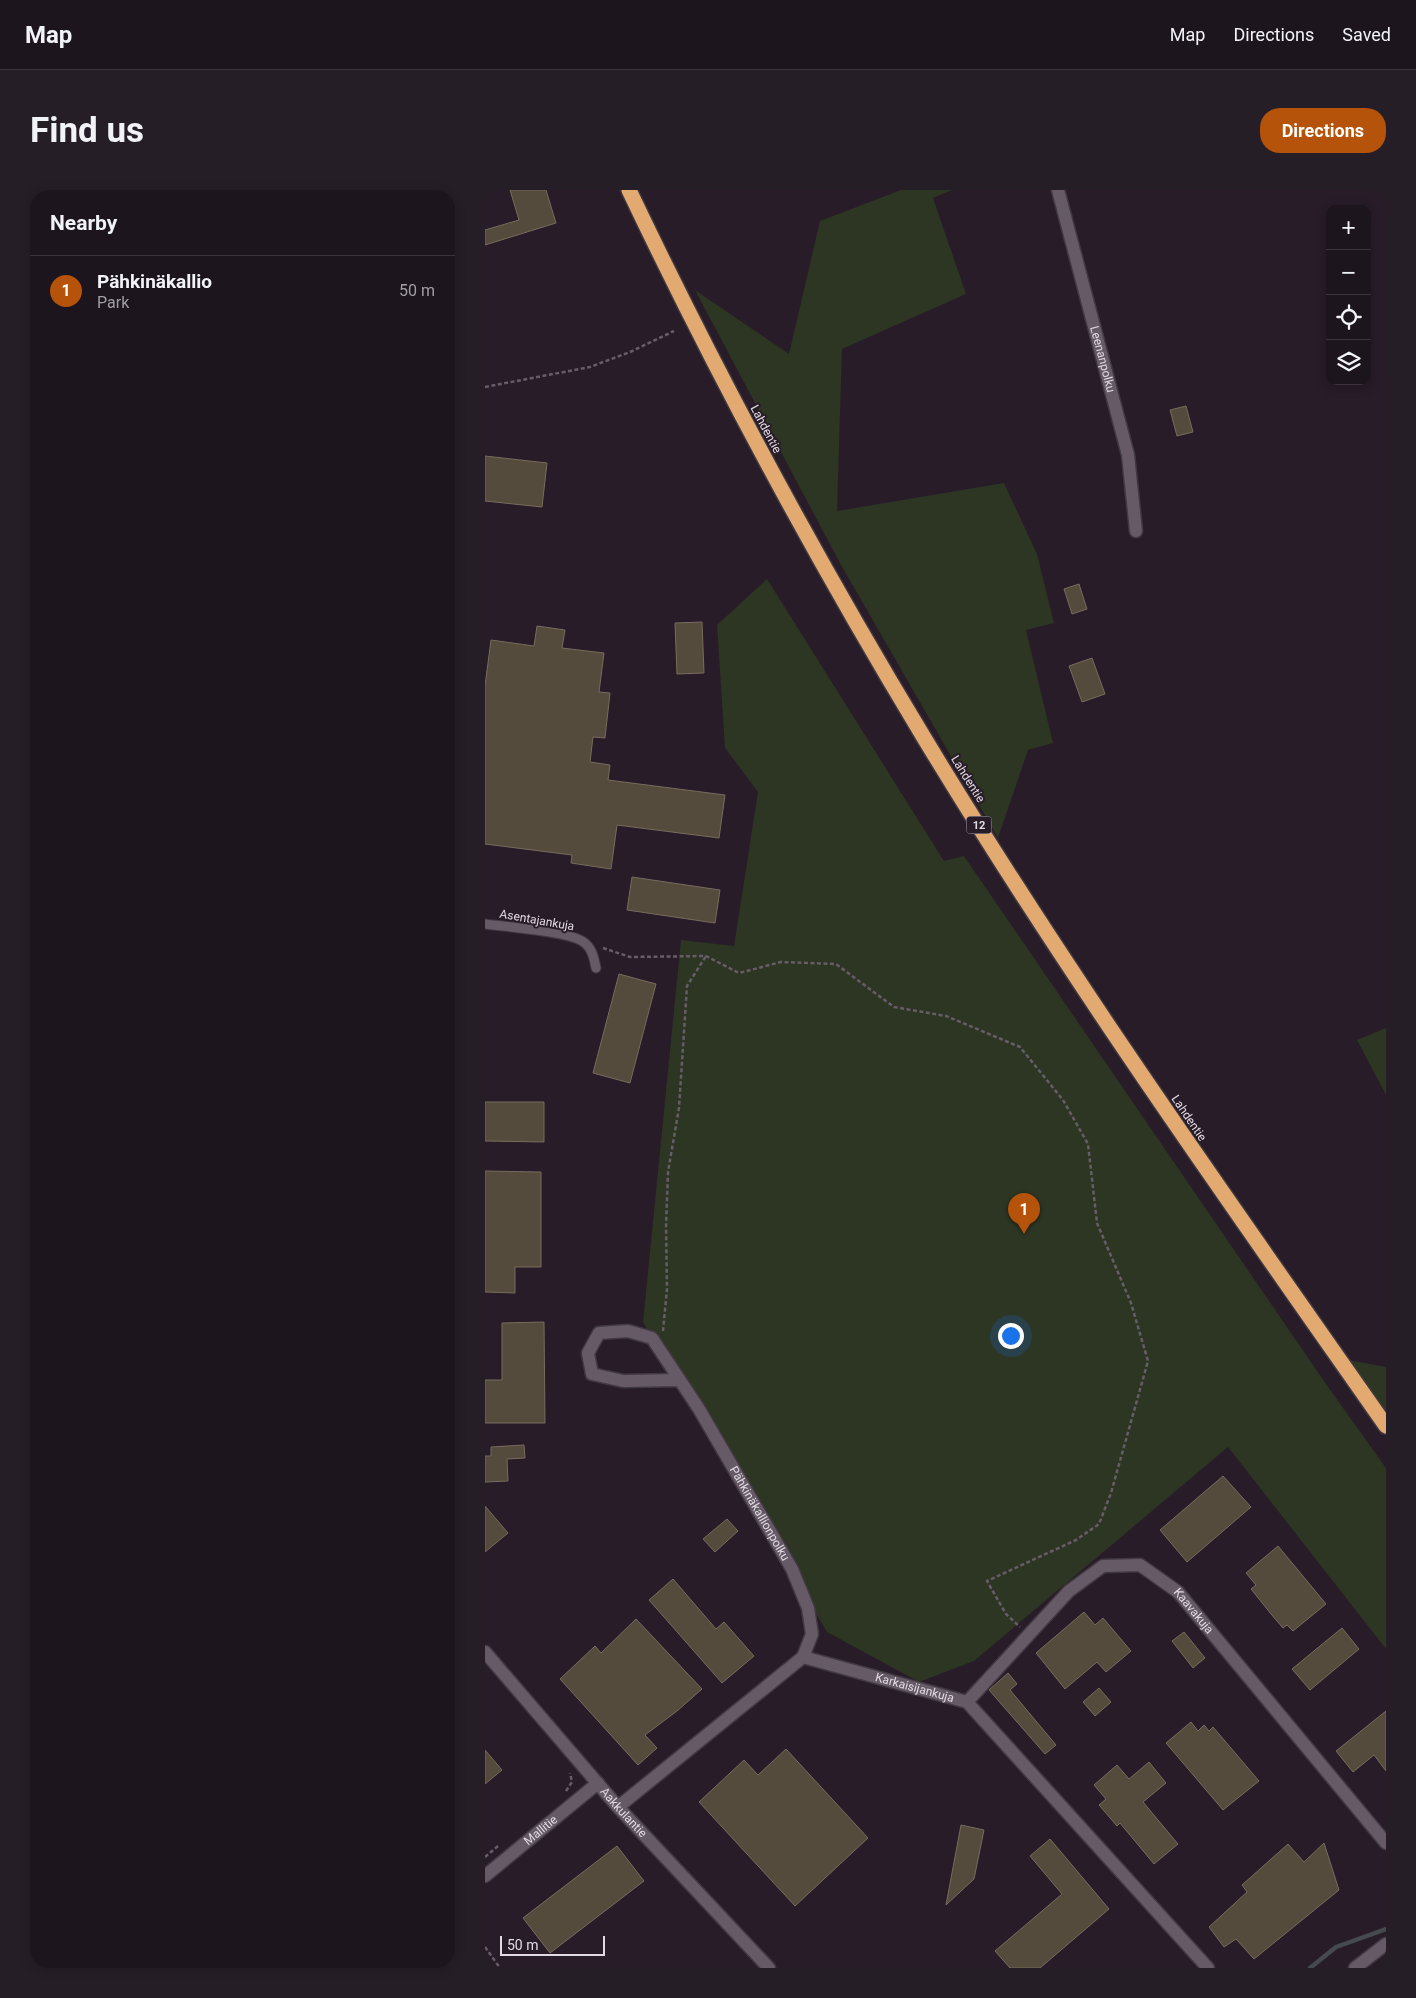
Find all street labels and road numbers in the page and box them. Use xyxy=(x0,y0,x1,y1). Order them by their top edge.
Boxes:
street label: Leenanpolku xyxy=(1087,324,1118,394)
street label: Lahdentie xyxy=(747,403,785,455)
street label: Lahdentie xyxy=(948,753,988,805)
road number: 12 xyxy=(967,816,991,834)
street label: Asentajankuja xyxy=(499,907,575,933)
street label: Lahdentie xyxy=(1168,1092,1210,1144)
street label: Pähkinäkallionpolku xyxy=(727,1464,793,1563)
street label: Kaavakuja xyxy=(1171,1585,1216,1636)
street label: Karkaisijankuja xyxy=(874,1670,956,1705)
street label: Aakkulantie xyxy=(597,1785,650,1840)
street label: Mallitie xyxy=(521,1812,560,1848)

